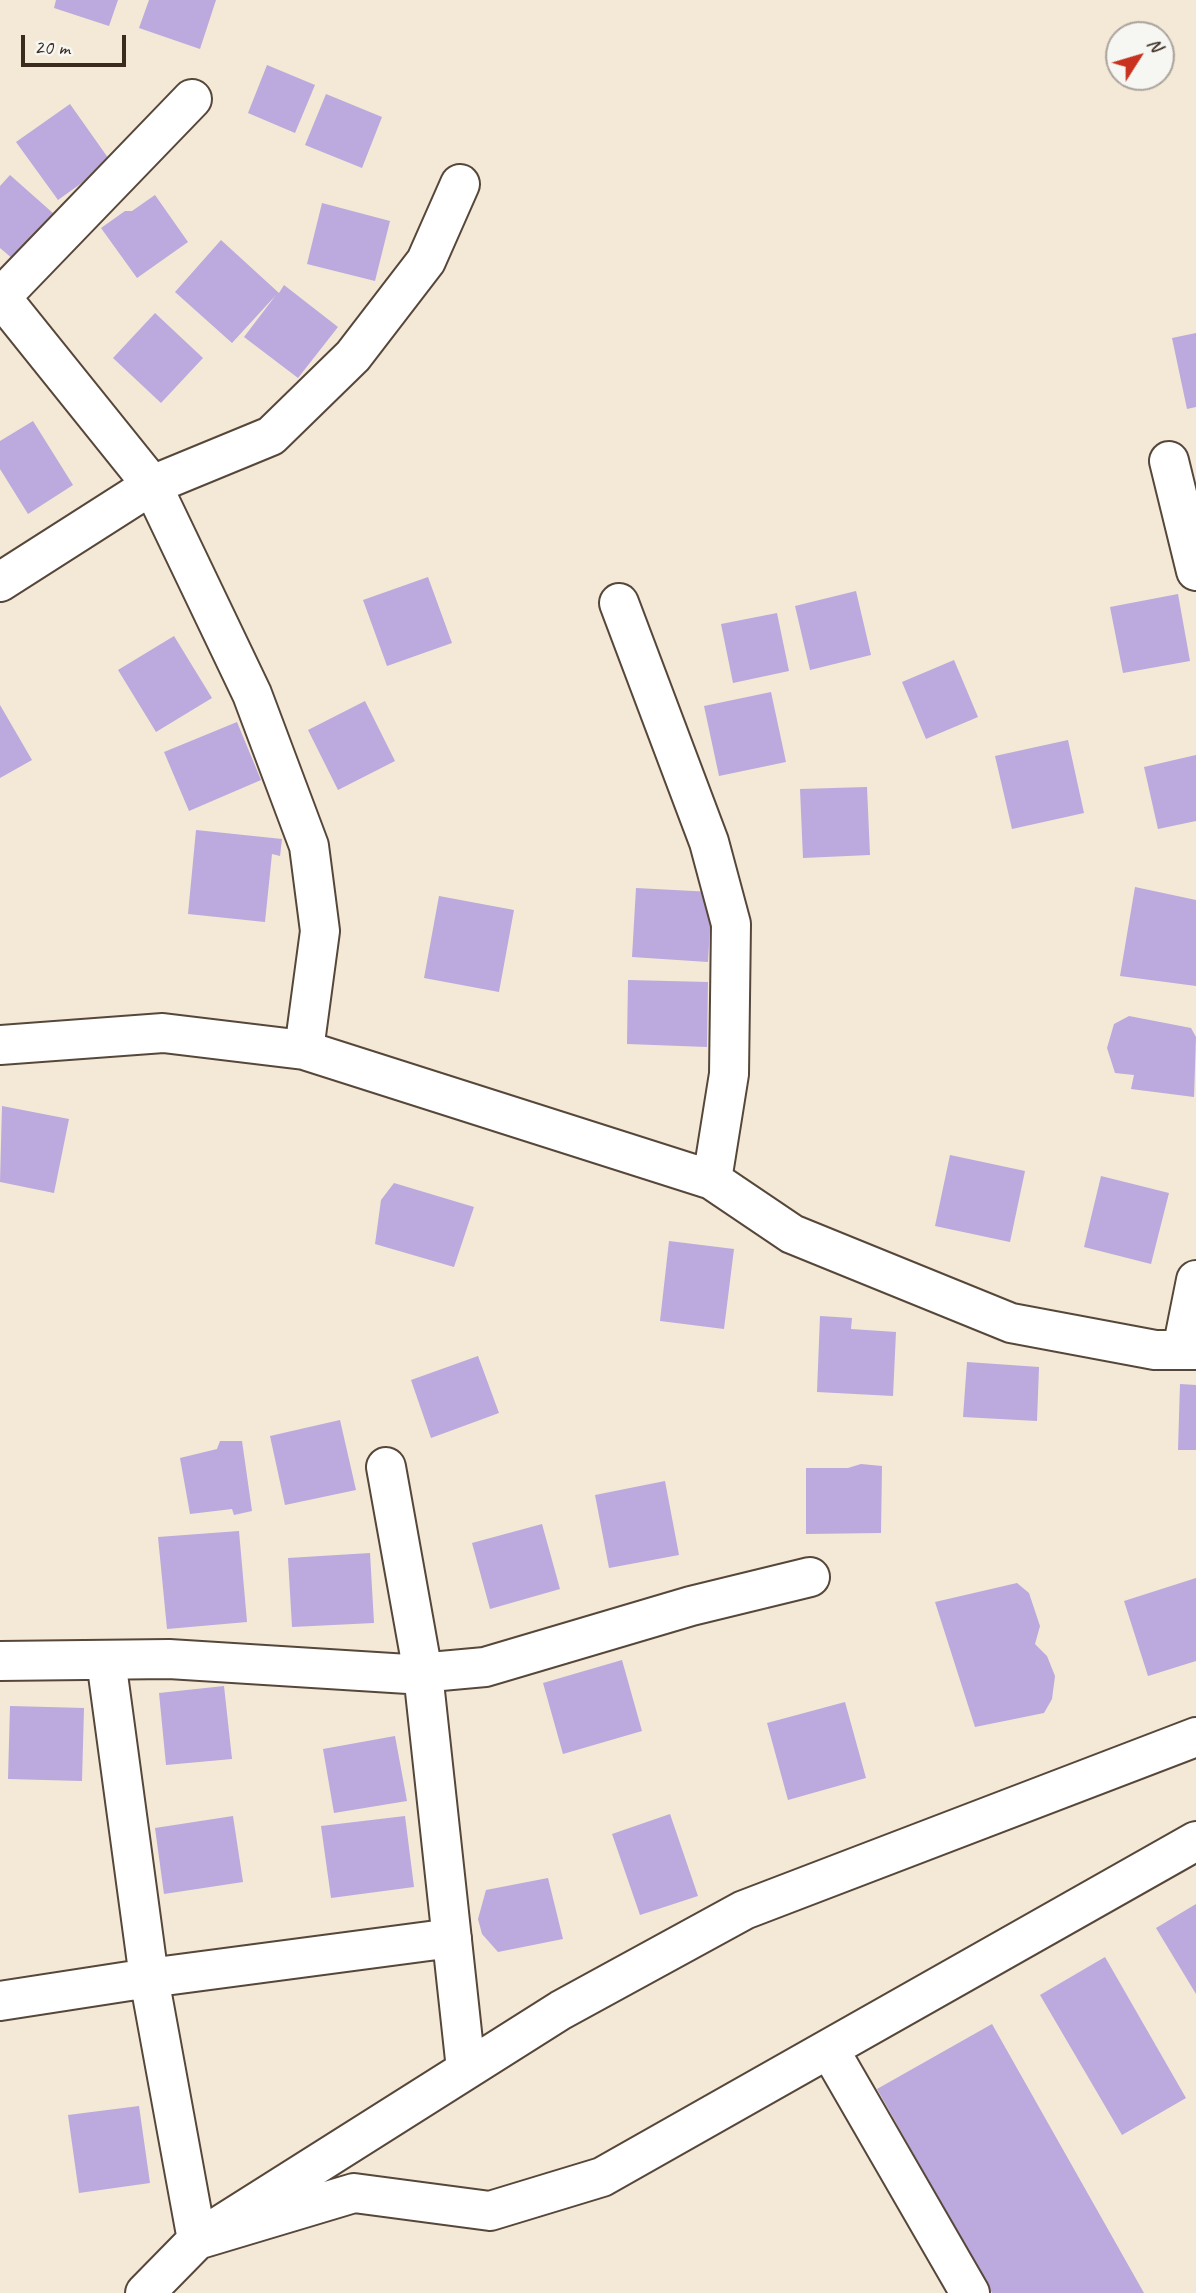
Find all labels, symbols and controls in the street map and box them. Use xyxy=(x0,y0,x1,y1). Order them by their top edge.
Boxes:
scale bar xyxy=(24,21,130,65)
north arrow xyxy=(1105,21,1175,91)
text: N xyxy=(1142,33,1168,56)
text: 20 m xyxy=(34,34,70,60)

